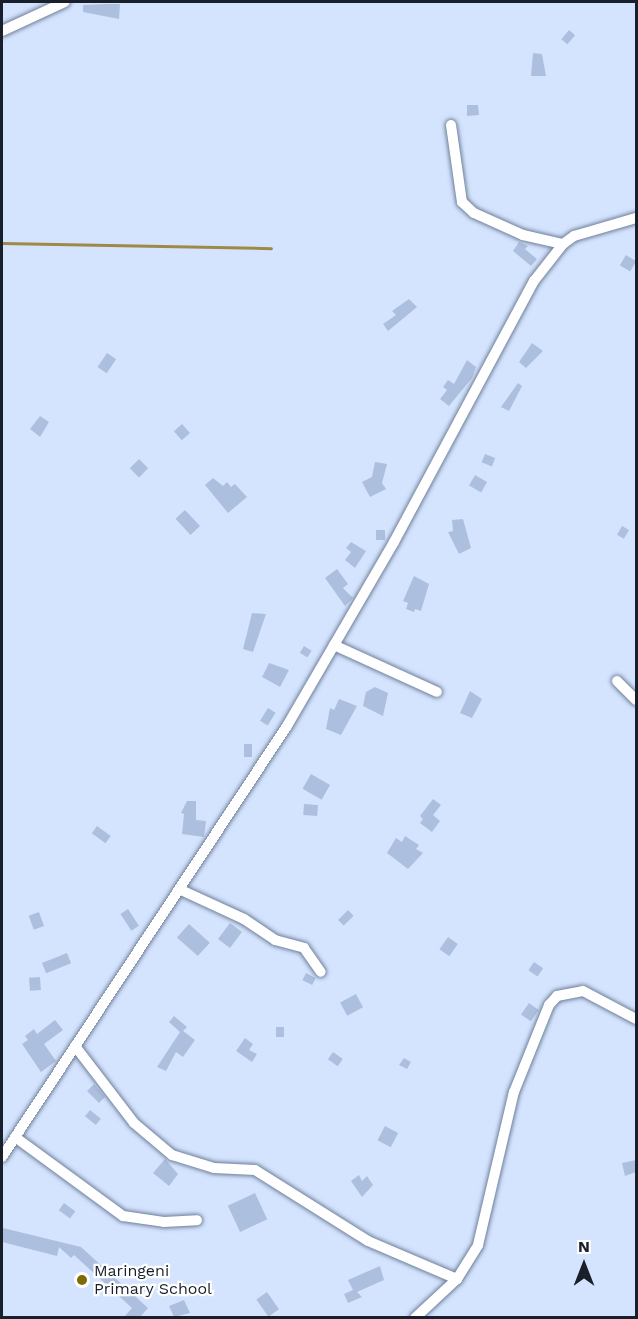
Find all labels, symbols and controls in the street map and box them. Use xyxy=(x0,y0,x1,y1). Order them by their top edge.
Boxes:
north arrow xyxy=(554,1235,614,1295)
text: N xyxy=(578,1237,590,1256)
place label: Maringeni Primary School xyxy=(94,1261,212,1299)
marker: Maringeni Primary School xyxy=(75,1273,89,1287)

